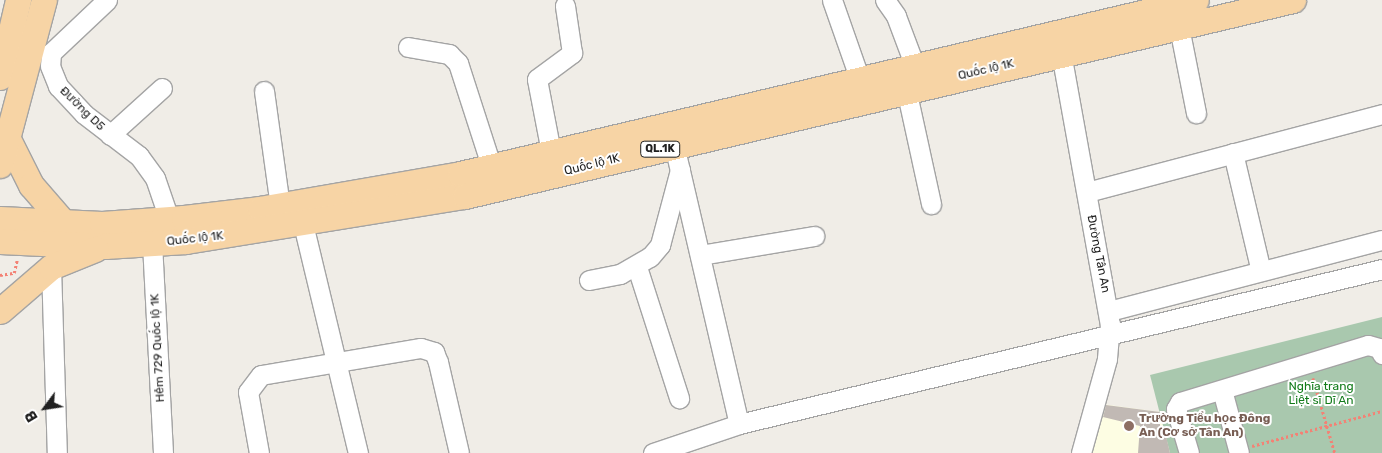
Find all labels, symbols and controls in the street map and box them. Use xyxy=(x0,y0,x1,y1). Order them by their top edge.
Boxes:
street label: Quốc lộ 1K xyxy=(957,57,1015,83)
street label: Đường D5 xyxy=(56,84,108,134)
road number: QL.1K xyxy=(640,140,680,158)
street label: Quốc lộ 1K xyxy=(563,151,621,179)
street label: Đường Tân An xyxy=(1083,214,1113,294)
street label: Quốc lộ 1K xyxy=(166,229,224,249)
street label: Hẻm 729 Quốc lộ 1K xyxy=(148,293,168,403)
park label: Nghĩa trang Liệt sĩ Dĩ An xyxy=(1288,380,1354,408)
north arrow xyxy=(20,383,70,433)
text: B xyxy=(22,407,42,425)
place label: Trường Tiểu học Đông An (Cơ sở Tân An) xyxy=(1139,412,1271,440)
marker: Trường Tiểu học Đông An (Cơ sở Tân An) xyxy=(1123,420,1135,432)

